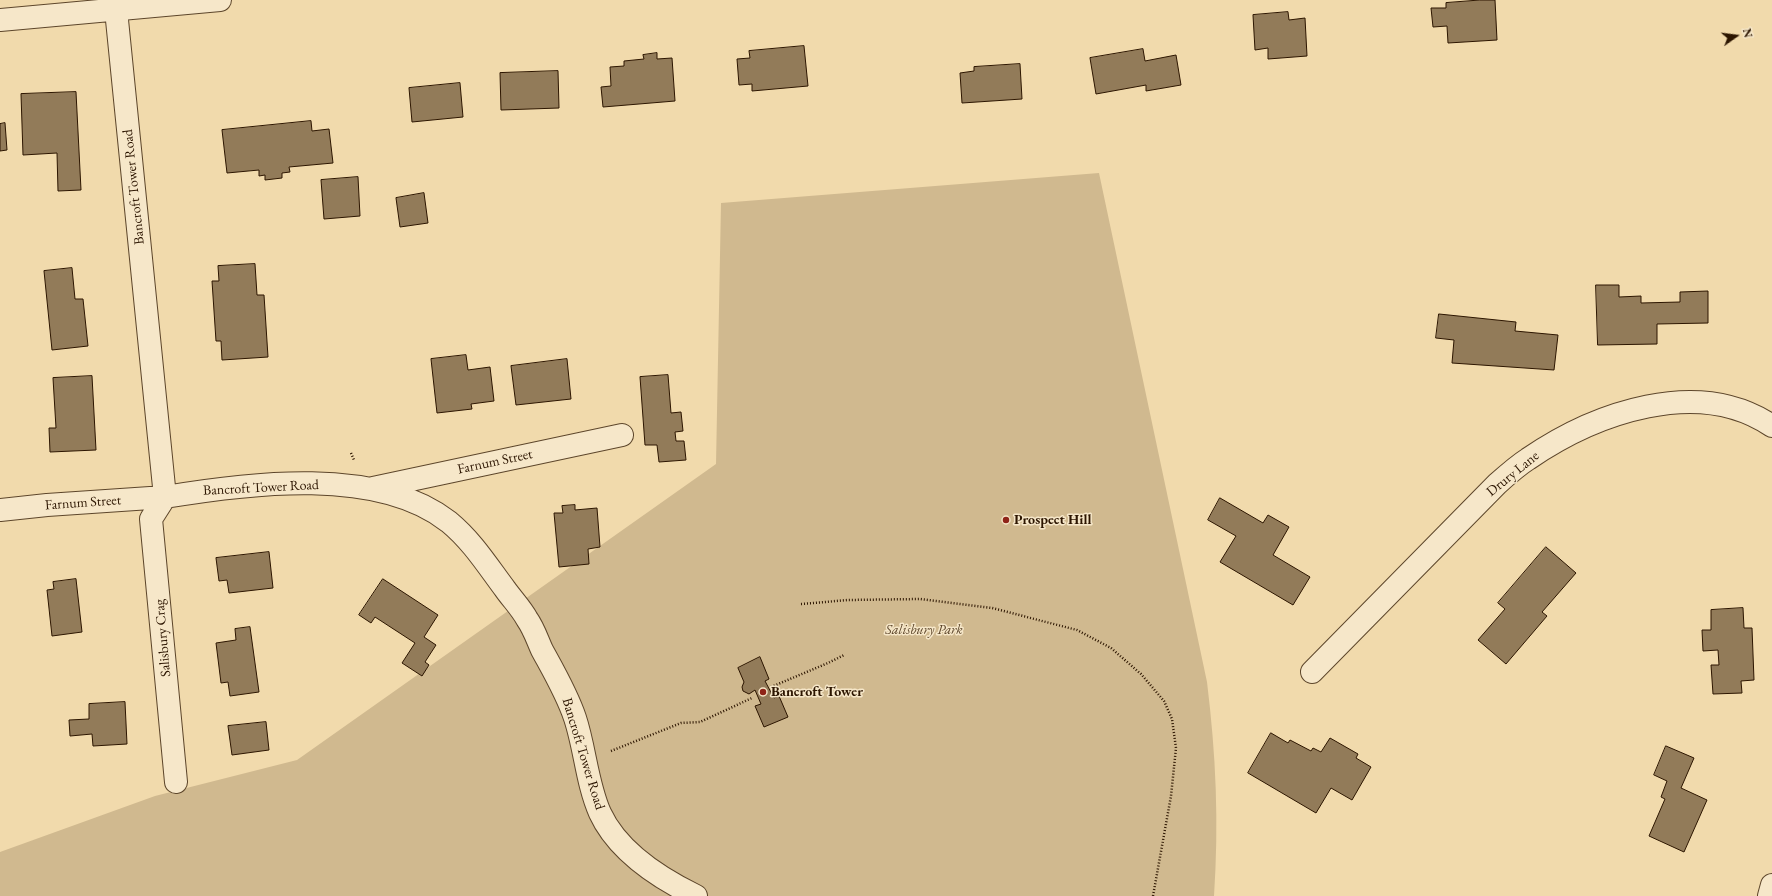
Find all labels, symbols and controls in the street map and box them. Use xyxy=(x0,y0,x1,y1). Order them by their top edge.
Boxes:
north arrow xyxy=(1716,16,1756,56)
text: N xyxy=(1740,27,1756,39)
street label: Bancroft Tower Road xyxy=(120,128,148,246)
street label: Farnum Street xyxy=(456,446,534,478)
street label: Drury Lane xyxy=(1483,448,1543,500)
street label: Bancroft Tower Road xyxy=(203,477,319,499)
street label: Farnum Street xyxy=(44,492,122,514)
place label: Prospect Hill xyxy=(1014,512,1091,528)
marker: Prospect Hill xyxy=(1001,515,1011,525)
street label: Salisbury Crag xyxy=(151,598,175,678)
park label: Salisbury Park xyxy=(885,622,963,638)
place label: Bancroft Tower xyxy=(771,684,863,700)
marker: Bancroft Tower xyxy=(758,687,768,697)
street label: Bancroft Tower Road xyxy=(558,696,608,812)

